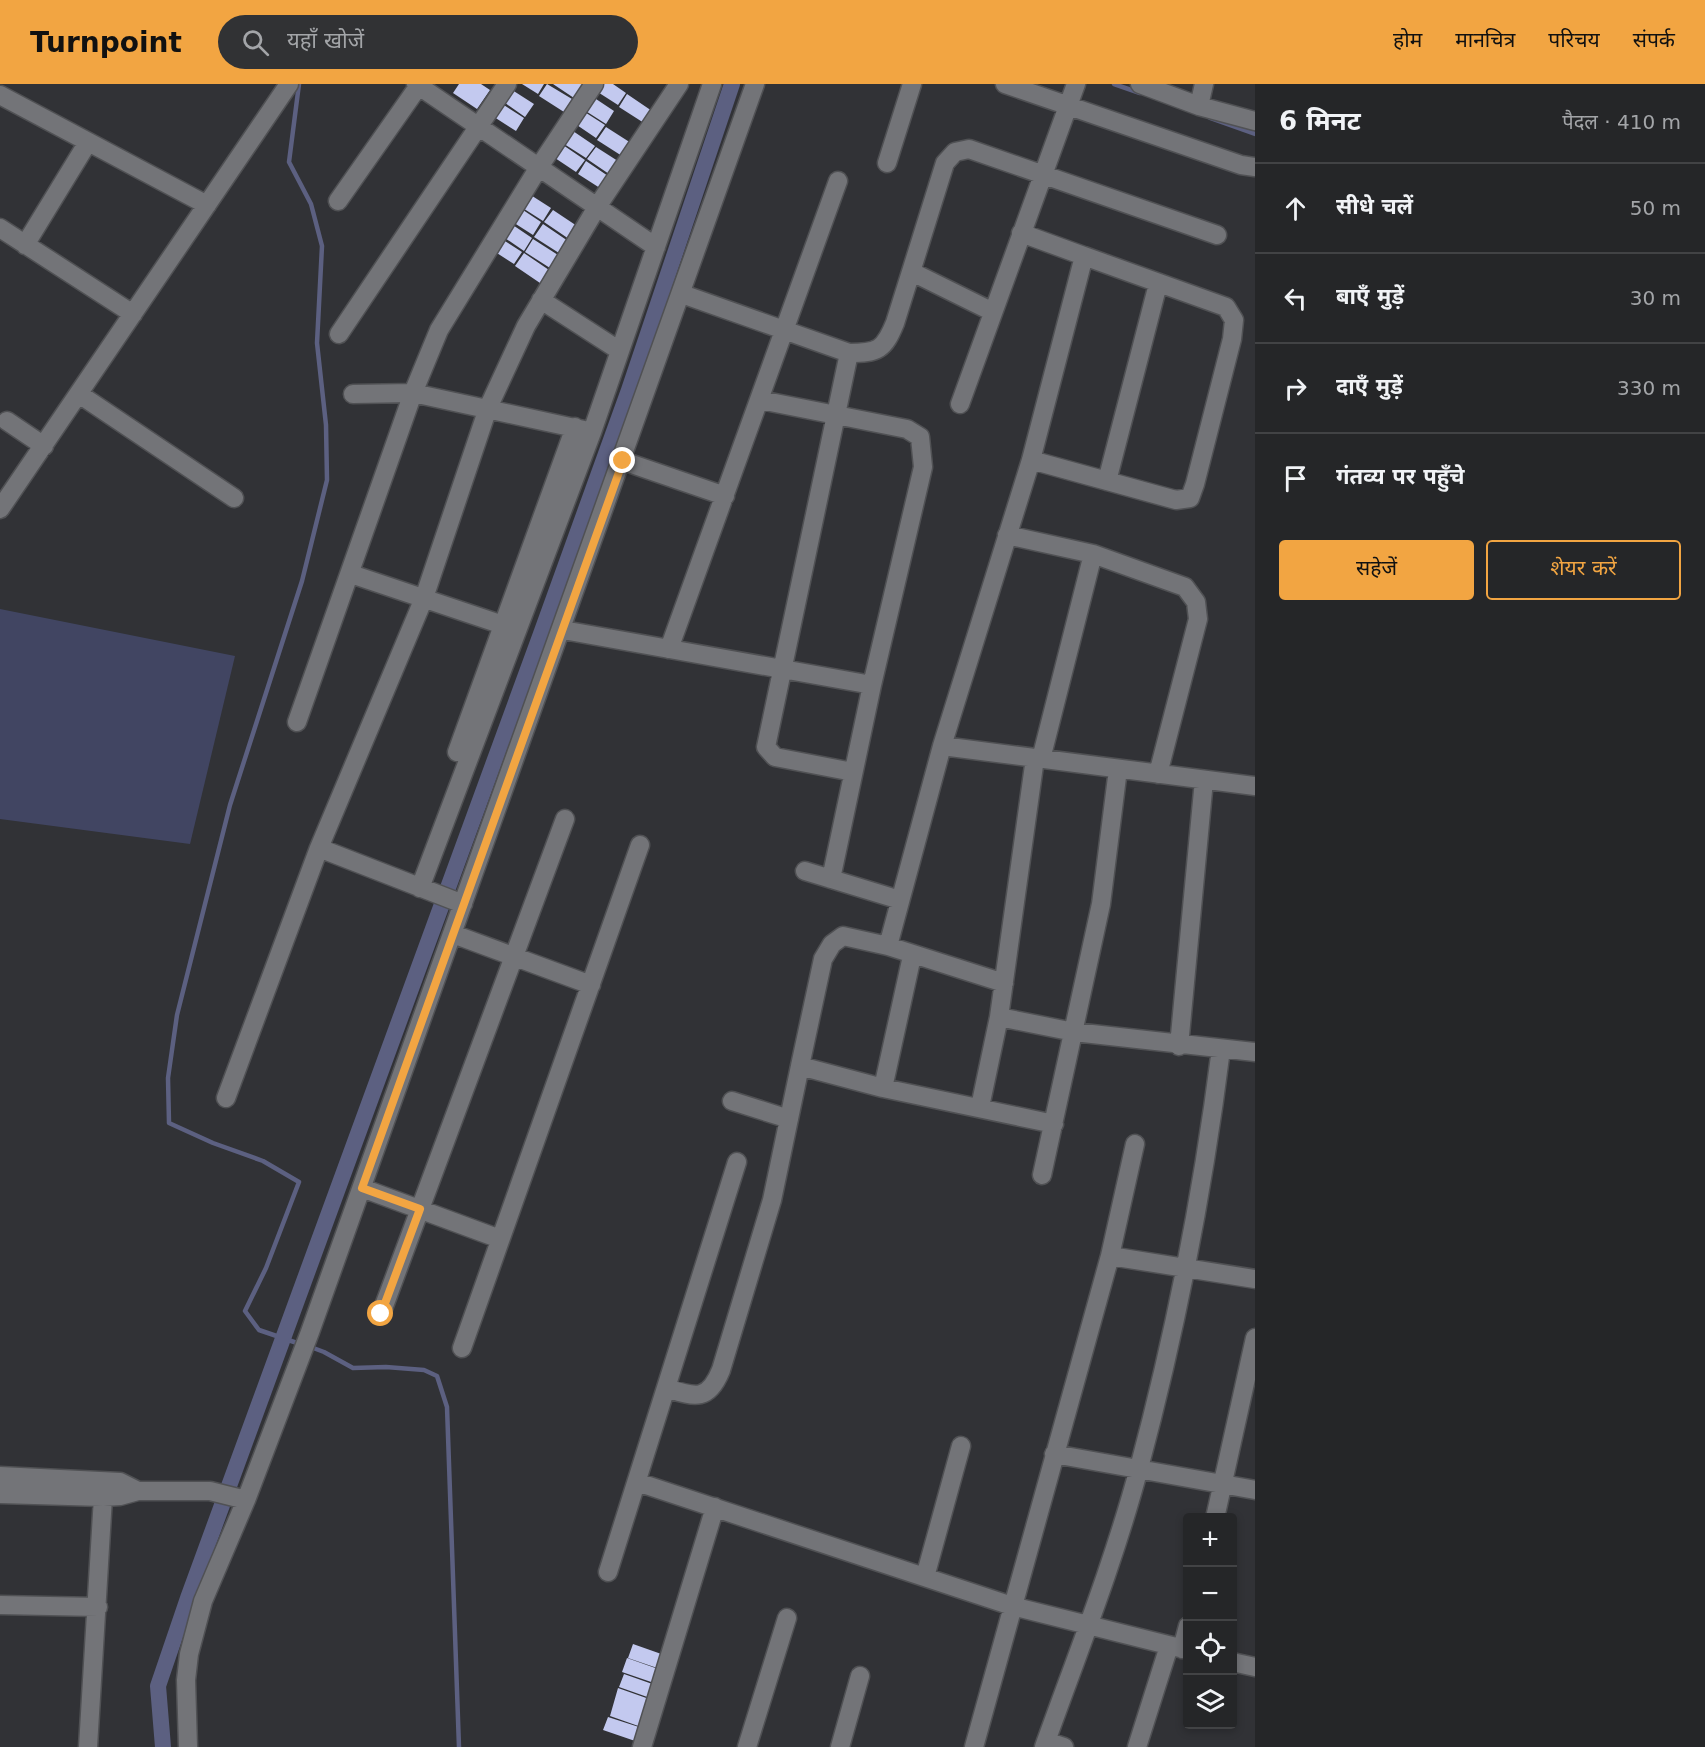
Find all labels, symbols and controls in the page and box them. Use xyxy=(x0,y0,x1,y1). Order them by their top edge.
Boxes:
search box xyxy=(218,15,638,69)
text: Turnpoint xyxy=(30,26,182,59)
icon: search xyxy=(239,26,272,59)
text: यहाँ खोजें xyxy=(287,28,364,53)
text: होम xyxy=(1393,28,1422,52)
text: मानचित्र xyxy=(1455,28,1515,52)
text: परिचय xyxy=(1548,28,1600,52)
text: संपर्क xyxy=(1633,28,1675,52)
text: 6 मिनट xyxy=(1279,106,1361,136)
text: पैदल · 410 m xyxy=(1562,110,1681,134)
icon: ahead xyxy=(1279,192,1312,225)
text: सीधे चलें xyxy=(1336,194,1413,219)
text: 50 m xyxy=(1630,196,1681,220)
icon: left xyxy=(1279,282,1312,315)
text: बाएँ मुड़ें xyxy=(1336,284,1404,309)
text: 30 m xyxy=(1630,286,1681,310)
icon: right xyxy=(1279,372,1312,405)
text: दाएँ मुड़ें xyxy=(1336,374,1403,399)
text: 330 m xyxy=(1617,376,1681,400)
route end xyxy=(609,447,635,473)
icon: arrive xyxy=(1279,462,1312,495)
text: गंतव्य पर पहुँचे xyxy=(1336,464,1464,489)
button: सहेजें xyxy=(1279,540,1474,600)
button: शेयर करें xyxy=(1486,540,1681,600)
route start xyxy=(367,1300,393,1326)
map controls xyxy=(1183,1513,1237,1729)
button: + xyxy=(1183,1513,1237,1567)
button: − xyxy=(1183,1567,1237,1621)
button: locate xyxy=(1183,1621,1237,1675)
button: layers xyxy=(1183,1675,1237,1729)

